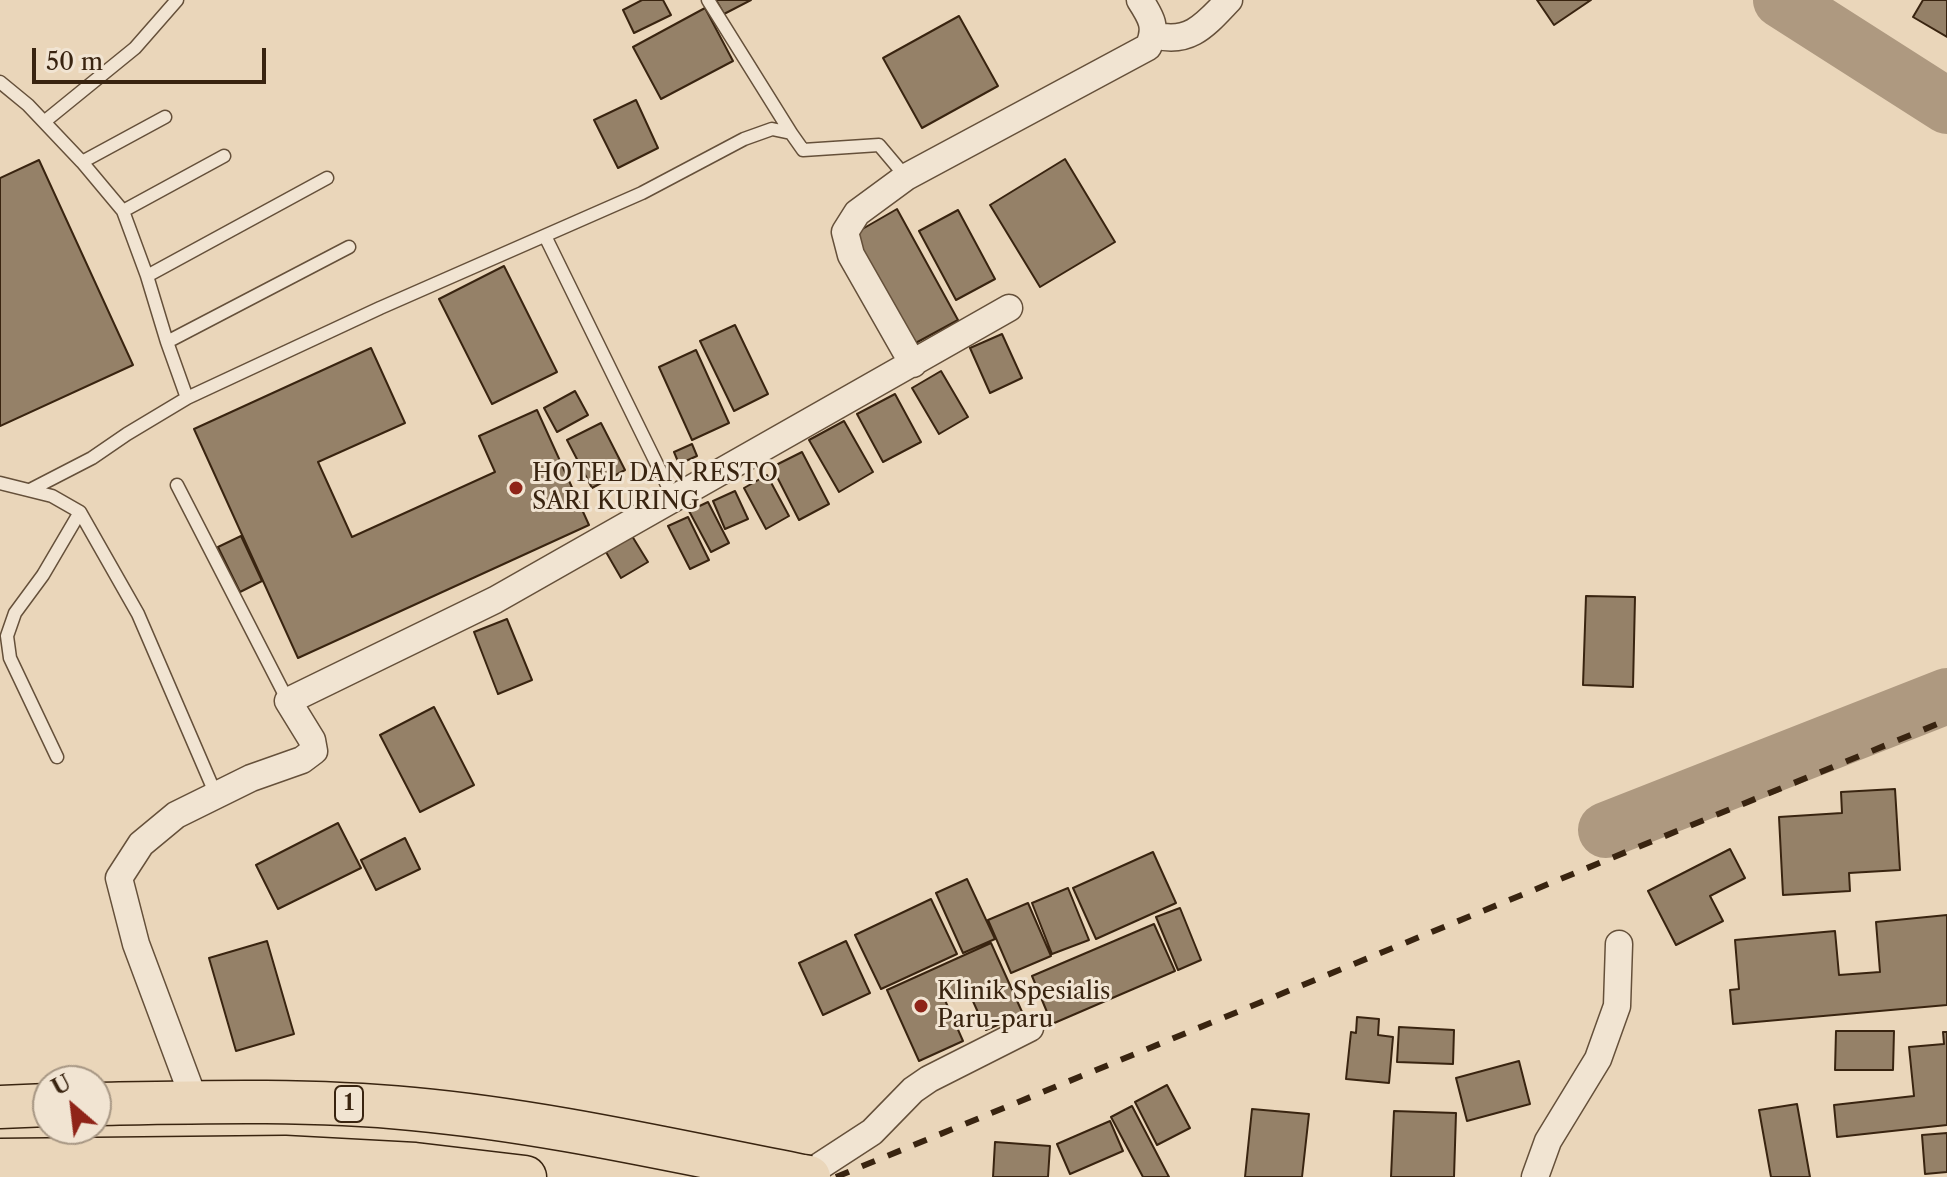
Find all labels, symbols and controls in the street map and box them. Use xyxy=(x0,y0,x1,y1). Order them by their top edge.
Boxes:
scale bar xyxy=(36,32,270,82)
text: 50 m xyxy=(46,47,103,76)
place label: HOTEL DAN RESTO SARI KURING xyxy=(532,460,778,516)
marker: HOTEL DAN RESTO SARI KURING xyxy=(507,479,525,497)
place label: Klinik Spesialis Paru-paru xyxy=(937,978,1111,1034)
marker: Klinik Spesialis Paru-paru xyxy=(912,997,930,1015)
north arrow xyxy=(32,1065,112,1145)
text: U xyxy=(47,1069,76,1101)
road number: 1 xyxy=(335,1086,363,1122)

